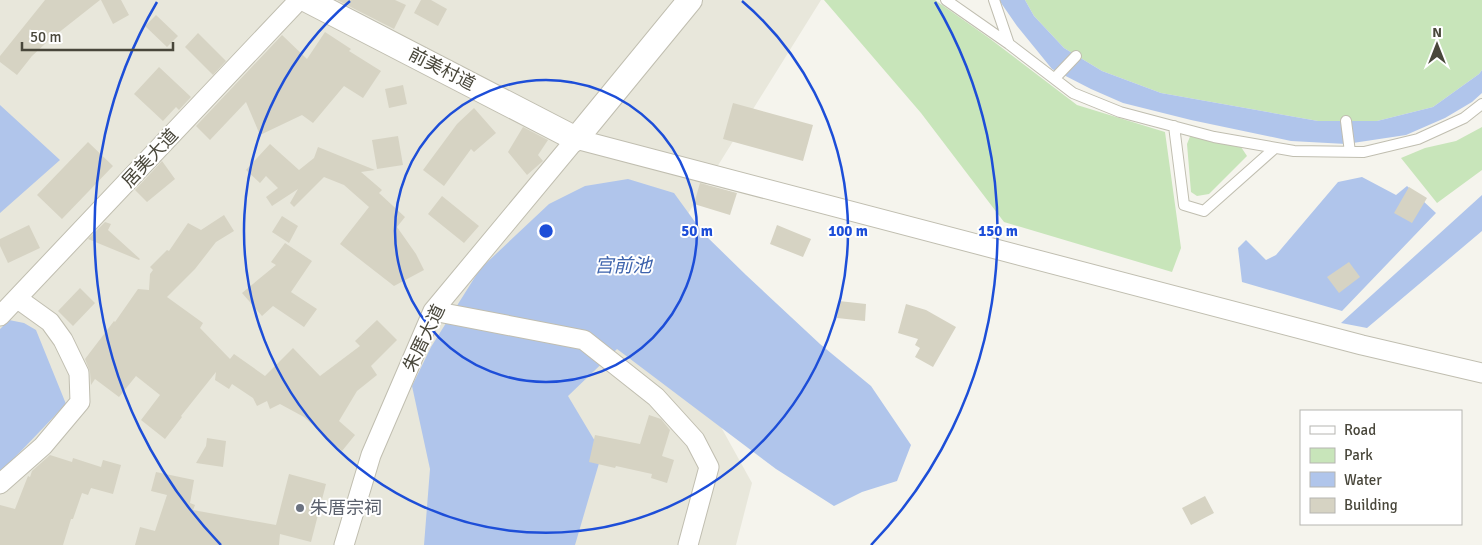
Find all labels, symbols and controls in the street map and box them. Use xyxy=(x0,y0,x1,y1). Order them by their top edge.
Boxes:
scale bar xyxy=(22,20,174,52)
north arrow xyxy=(1412,20,1462,70)
text: N xyxy=(1432,24,1442,41)
text: 50 m xyxy=(30,28,61,46)
street label: 前美村道 xyxy=(405,43,479,95)
street label: 居美大道 xyxy=(117,124,183,192)
centre of rings xyxy=(537,222,555,240)
text: 50 m xyxy=(681,222,713,240)
text: 100 m xyxy=(828,222,868,240)
text: 150 m xyxy=(978,222,1018,240)
water label: 宫前池 xyxy=(594,254,653,278)
street label: 朱厝大道 xyxy=(398,301,450,375)
legend xyxy=(1300,410,1462,525)
text: Road xyxy=(1344,421,1376,439)
text: Park xyxy=(1344,446,1373,464)
text: Water xyxy=(1344,471,1382,489)
text: Building xyxy=(1344,496,1398,514)
place label: 朱厝宗祠 xyxy=(310,497,382,519)
marker: 朱厝宗祠 xyxy=(294,502,306,514)

